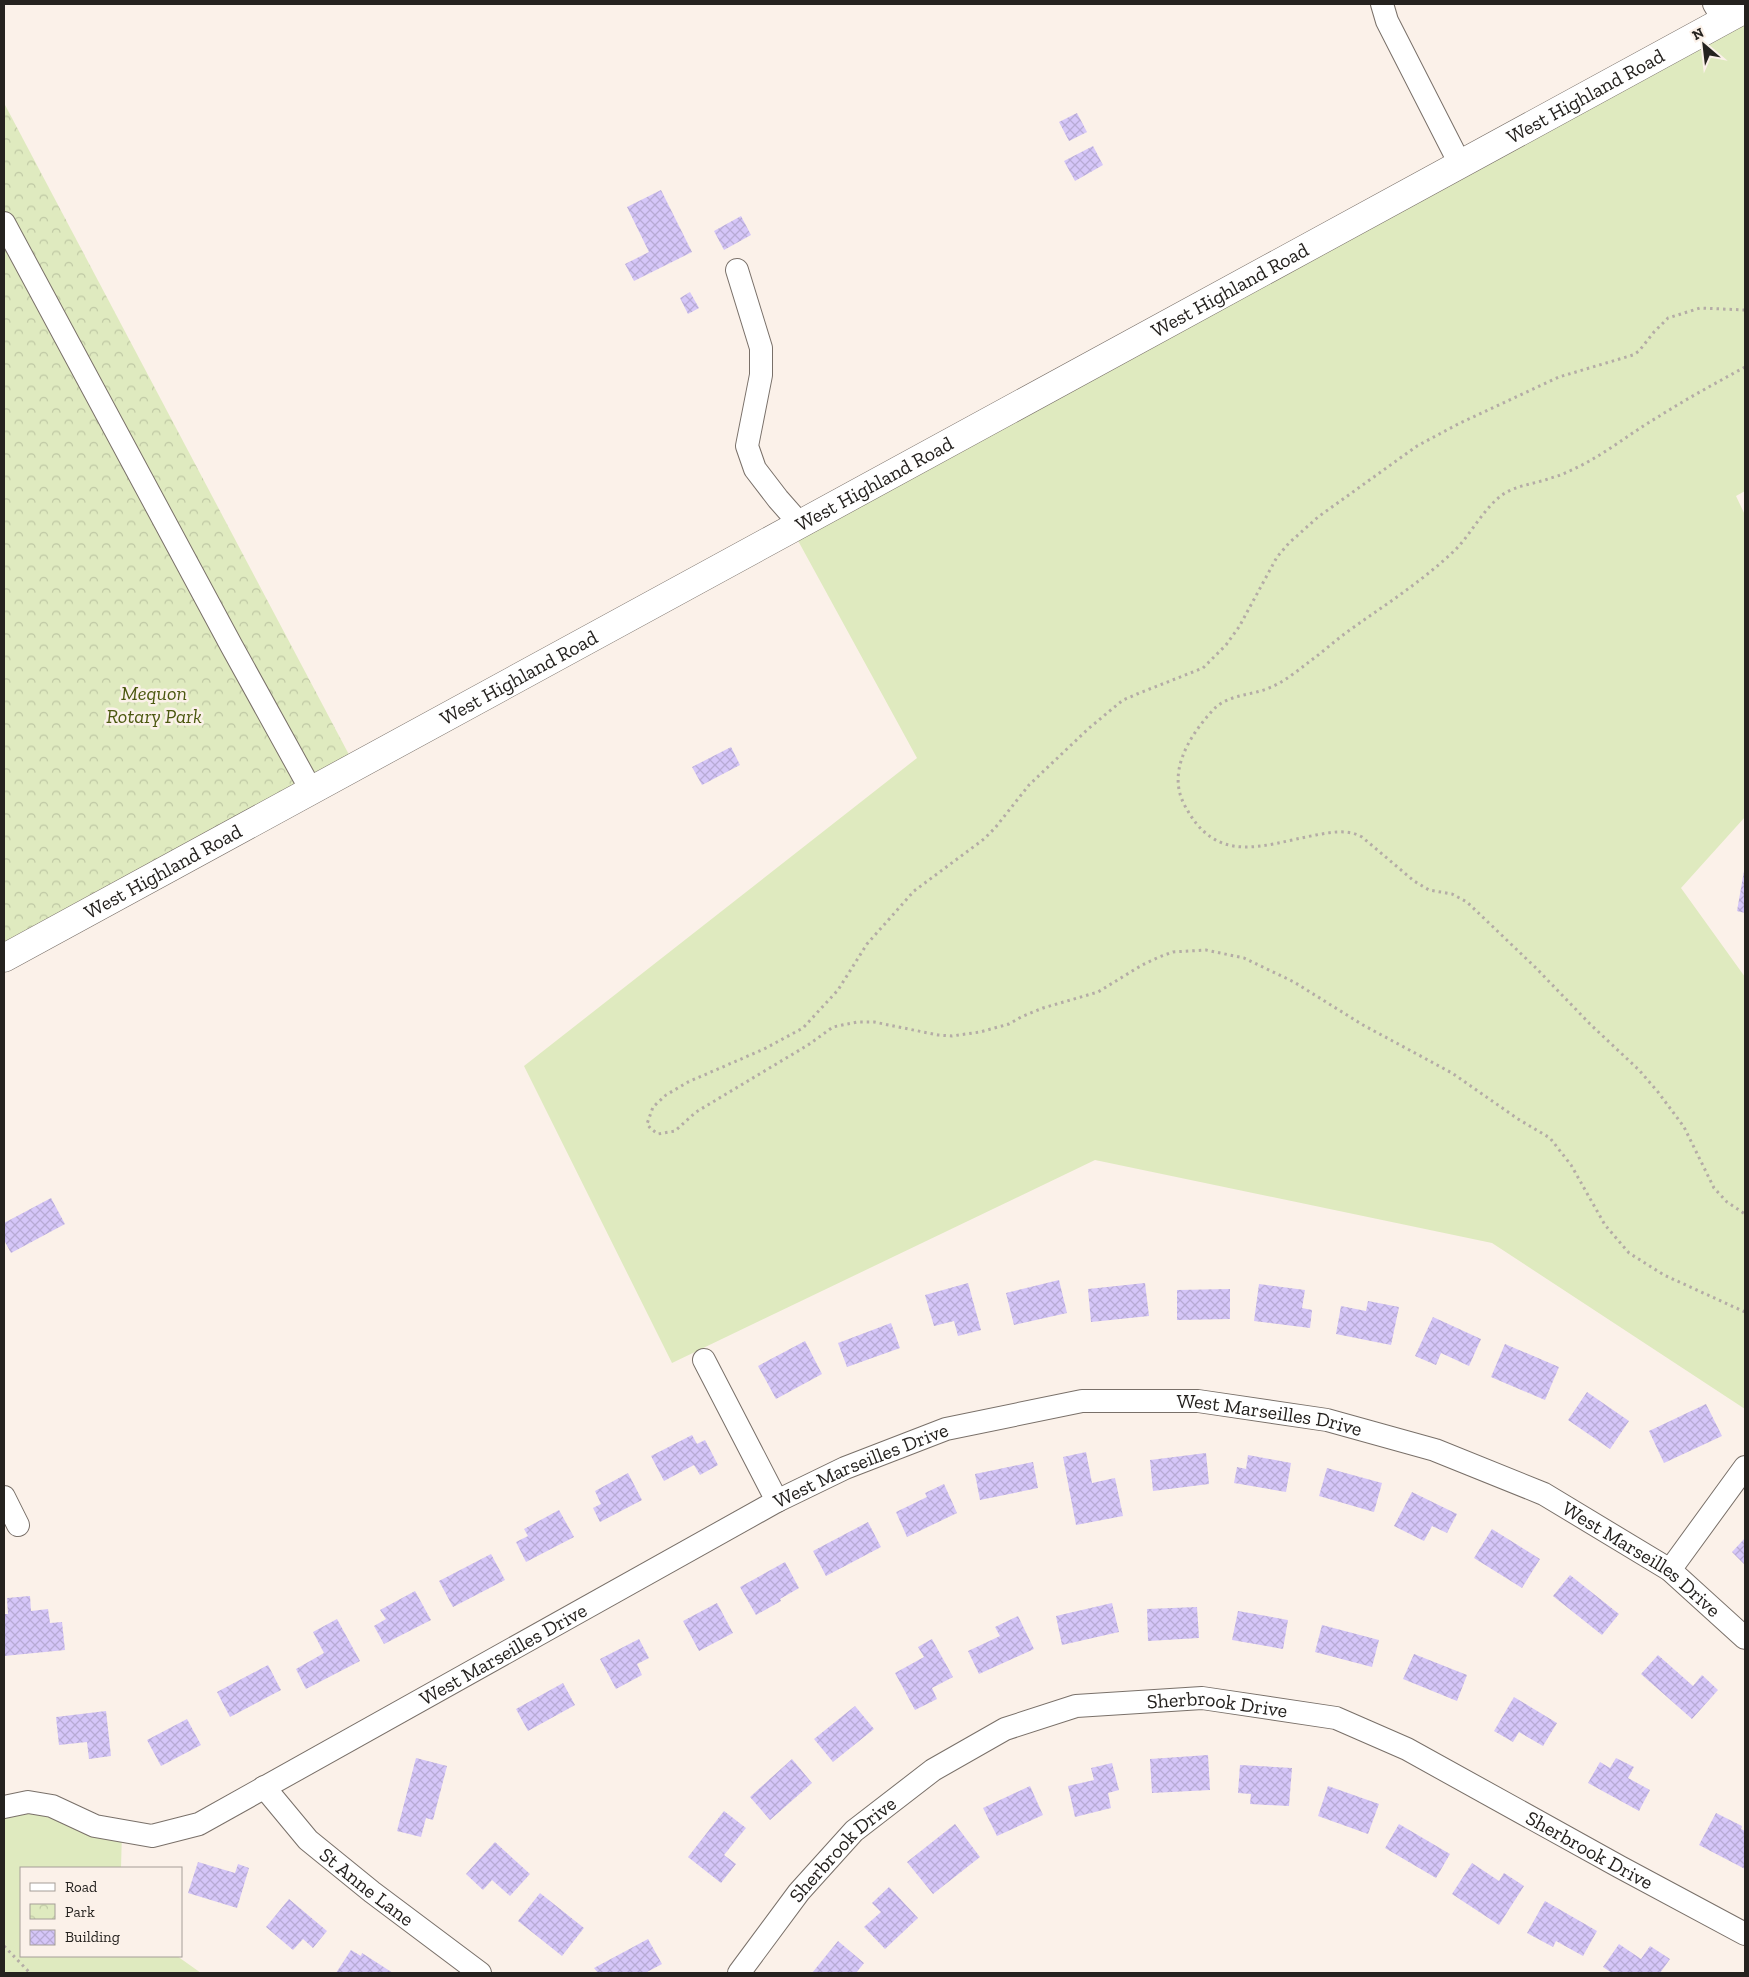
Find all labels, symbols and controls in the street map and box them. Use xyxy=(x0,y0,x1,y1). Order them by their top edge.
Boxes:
north arrow xyxy=(1679,20,1729,70)
text: N xyxy=(1689,24,1707,44)
street label: West Highland Road xyxy=(1502,43,1668,149)
street label: West Highland Road xyxy=(1147,237,1313,342)
street label: West Highland Road xyxy=(791,431,957,536)
street label: West Highland Road xyxy=(436,625,601,730)
park label: Mequon Rotary Park xyxy=(106,681,202,728)
street label: West Highland Road xyxy=(80,819,246,924)
street label: West Marseilles Drive xyxy=(1177,1389,1365,1441)
street label: West Marseilles Drive xyxy=(769,1417,951,1513)
street label: West Marseilles Drive xyxy=(1558,1496,1726,1622)
street label: West Marseilles Drive xyxy=(415,1598,591,1710)
street label: Sherbrook Drive xyxy=(1146,1686,1289,1723)
street label: Sherbrook Drive xyxy=(784,1791,901,1907)
street label: Sherbrook Drive xyxy=(1522,1805,1657,1894)
street label: St Anne Lane xyxy=(315,1842,419,1931)
legend xyxy=(20,1867,182,1957)
text: Road xyxy=(65,1878,98,1896)
text: Park xyxy=(65,1903,95,1921)
text: Building xyxy=(65,1928,120,1946)

